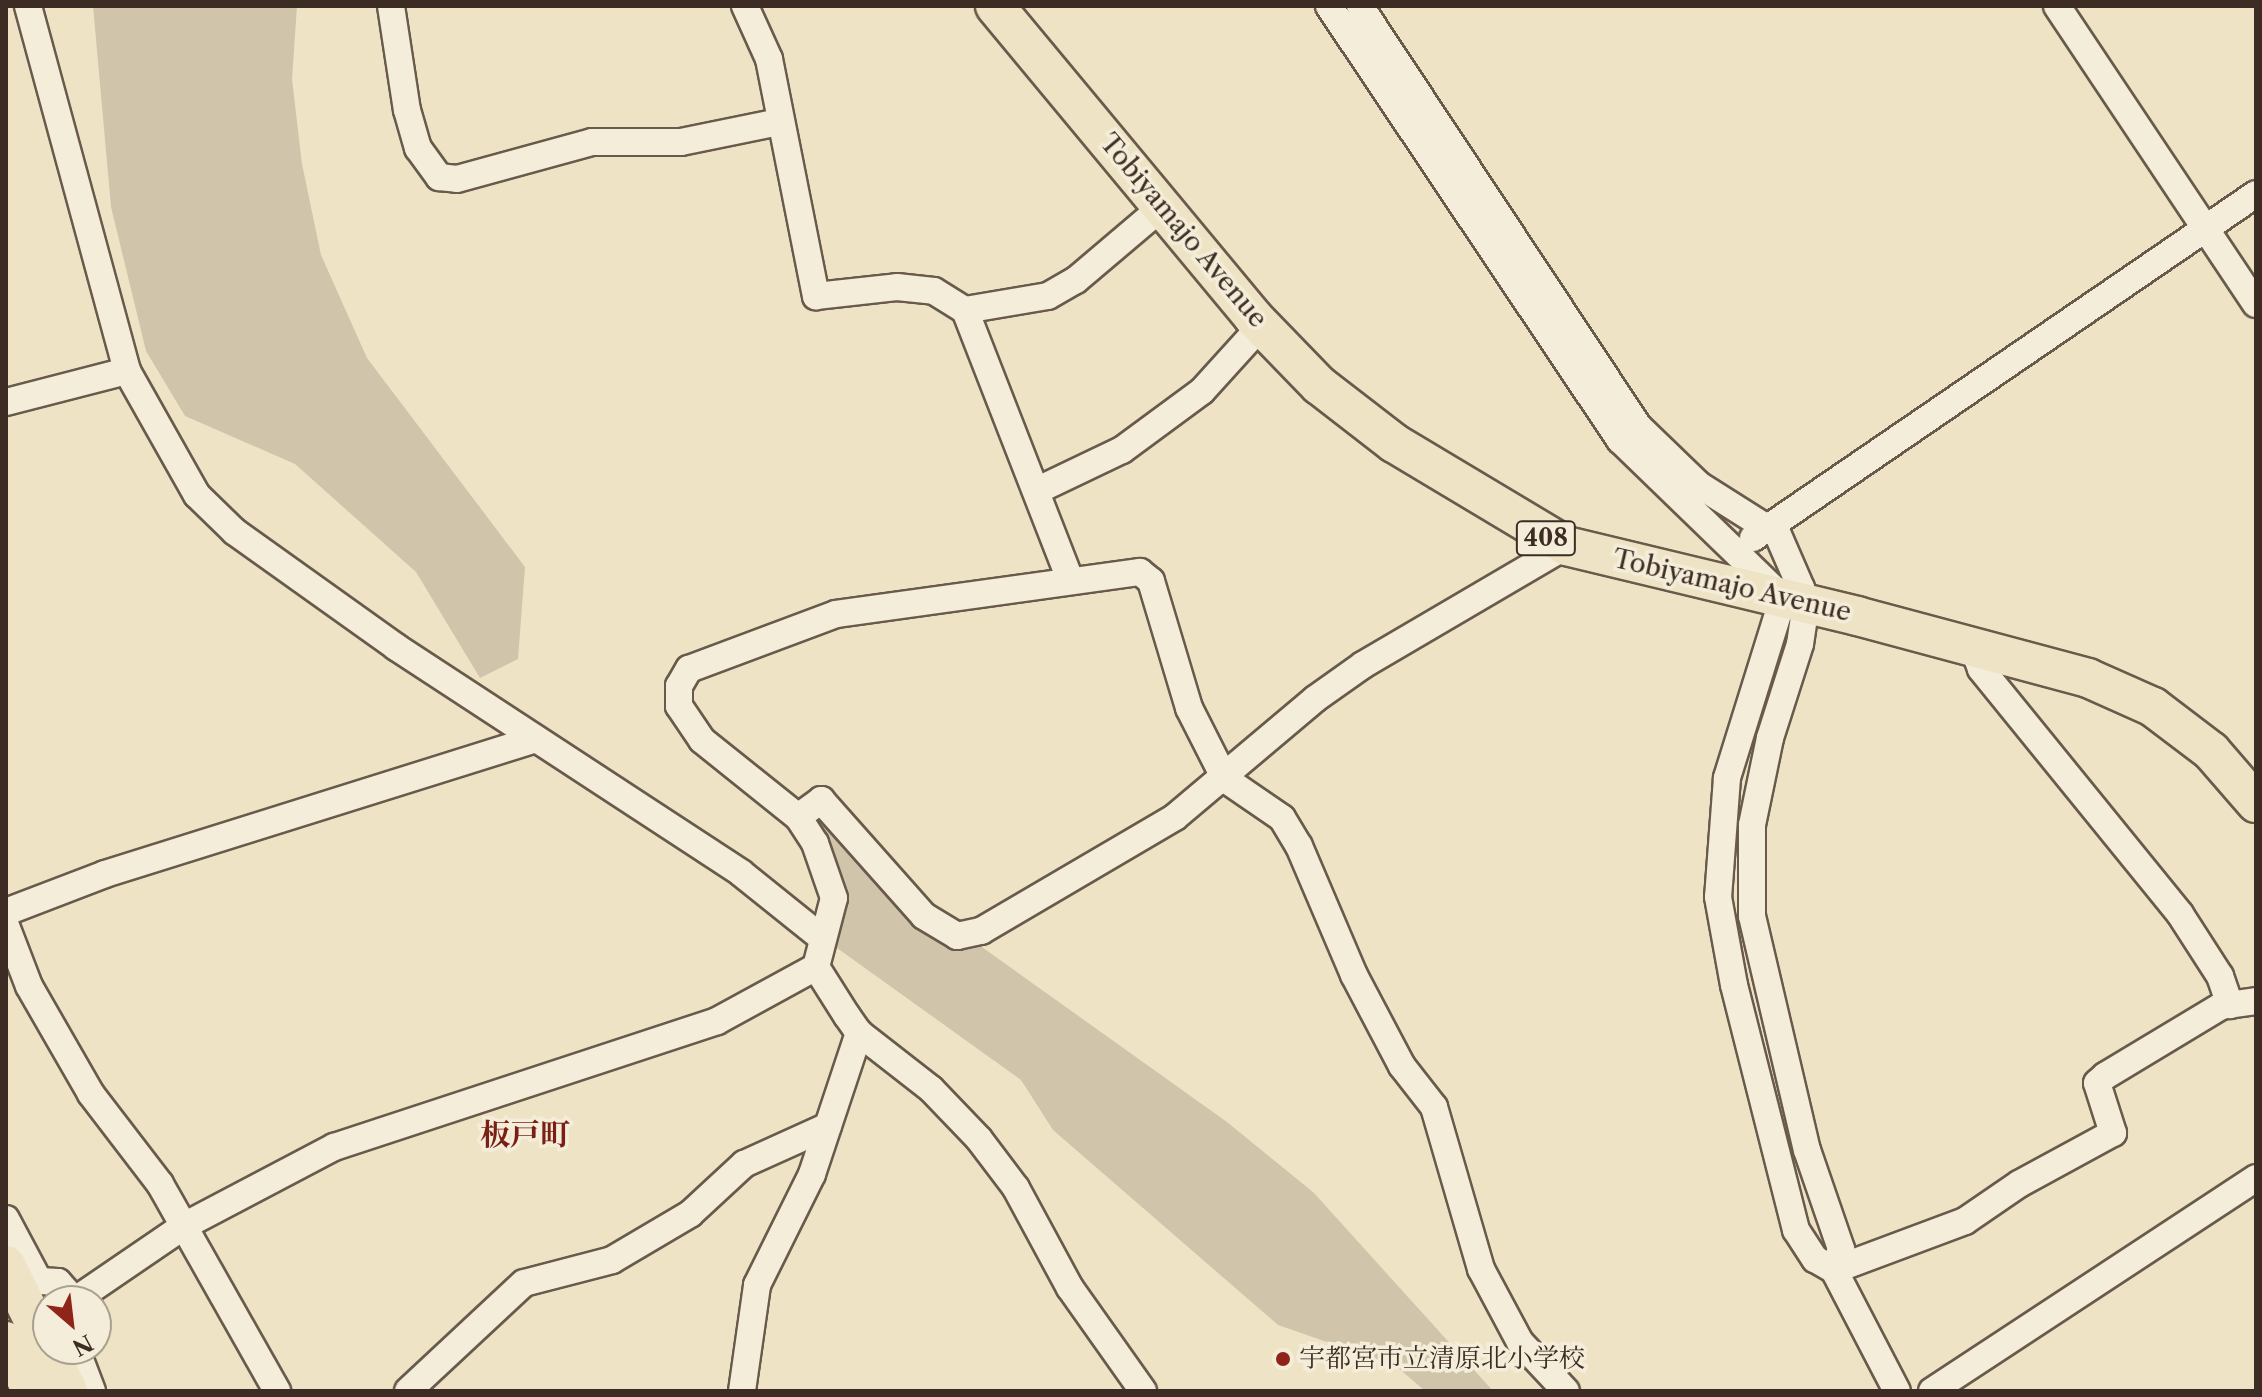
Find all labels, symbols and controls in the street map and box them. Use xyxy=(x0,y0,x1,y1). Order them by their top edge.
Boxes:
street label: Tobiyamajo Avenue xyxy=(1093,127,1273,335)
road number: 408 xyxy=(1514,518,1578,558)
street label: Tobiyamajo Avenue xyxy=(1609,543,1855,629)
district label: 板戸町 xyxy=(480,1117,570,1153)
north arrow xyxy=(32,1285,112,1365)
text: N xyxy=(68,1328,97,1361)
place label: 宇都宮市立清原北小学校 xyxy=(1299,1343,1585,1375)
marker: 宇都宮市立清原北小学校 xyxy=(1274,1350,1292,1368)

